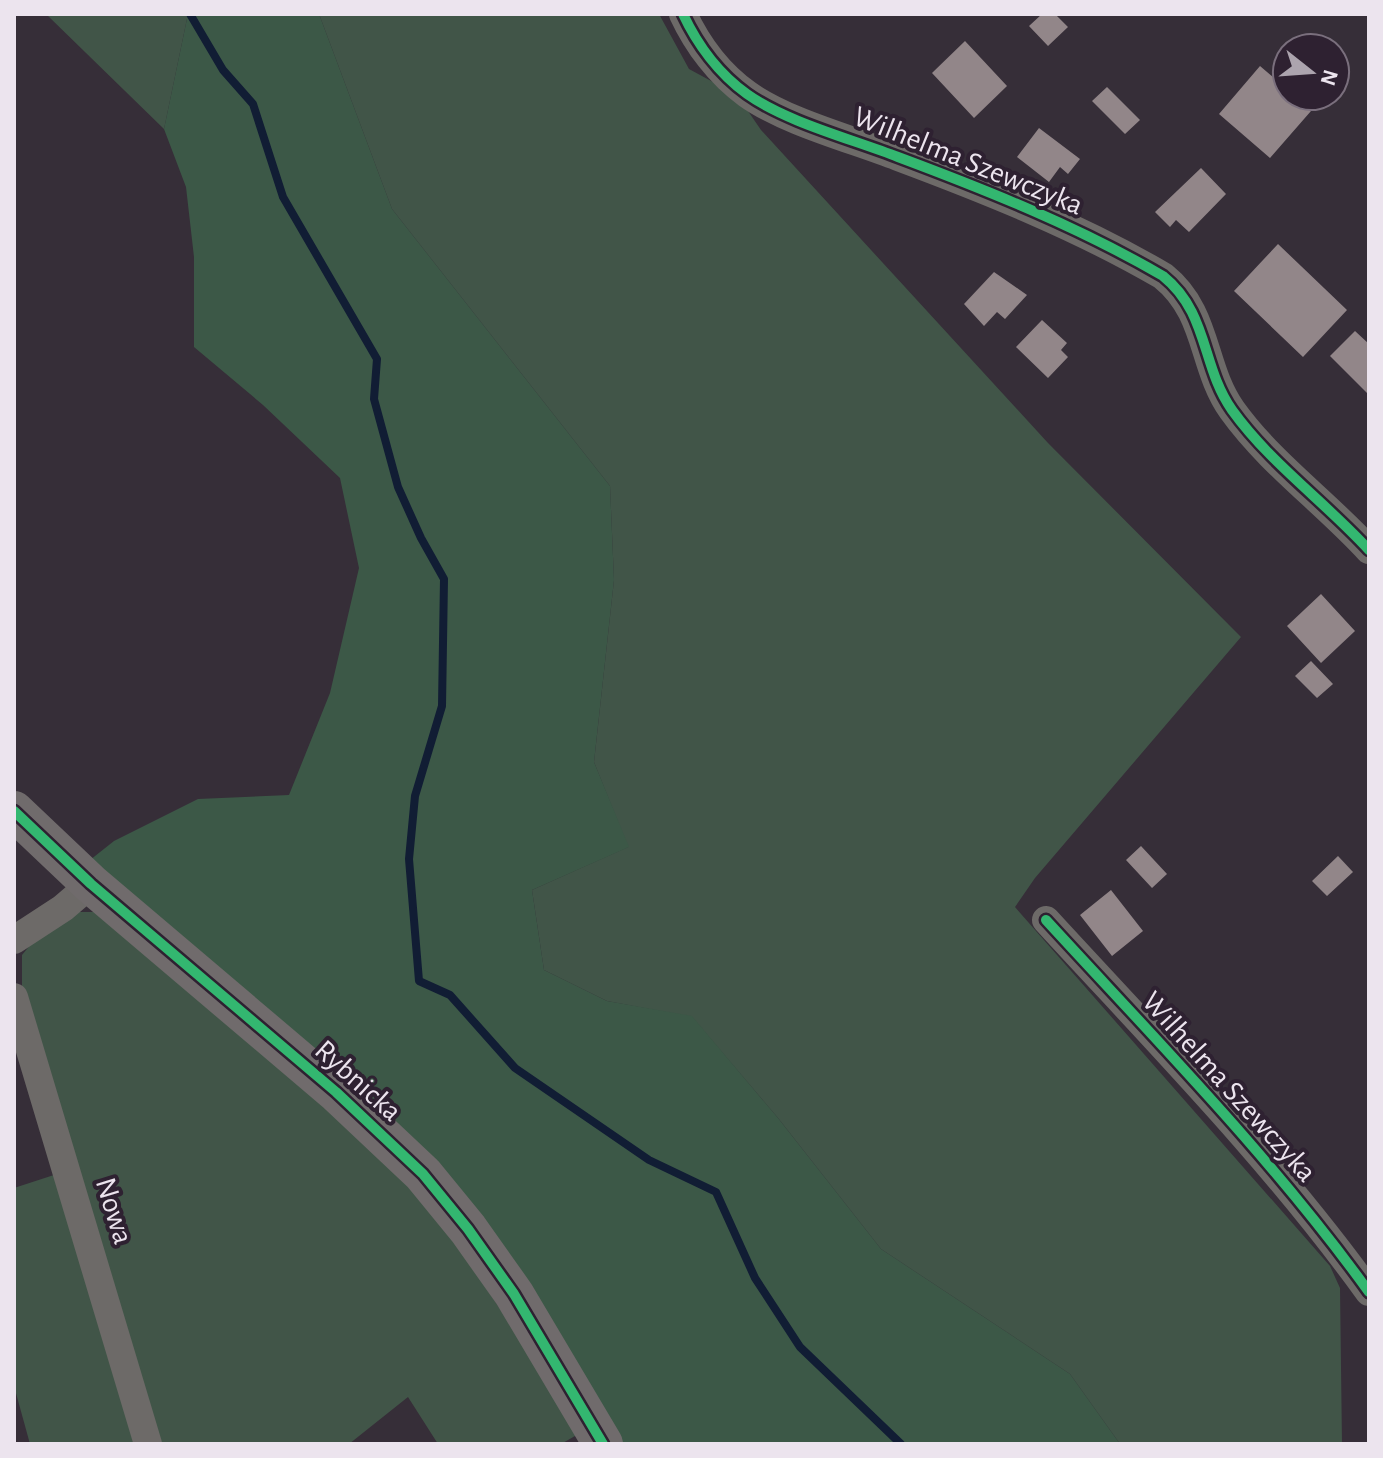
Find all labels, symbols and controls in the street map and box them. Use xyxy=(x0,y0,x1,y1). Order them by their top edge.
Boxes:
north arrow xyxy=(1271,32,1351,112)
text: N xyxy=(1316,67,1342,88)
street label: Wilhelma Szewczyka xyxy=(849,101,1087,221)
street label: Wilhelma Szewczyka xyxy=(1136,986,1322,1188)
street label: Rybnicka xyxy=(309,1035,407,1127)
street label: Nowa xyxy=(90,1174,138,1248)

